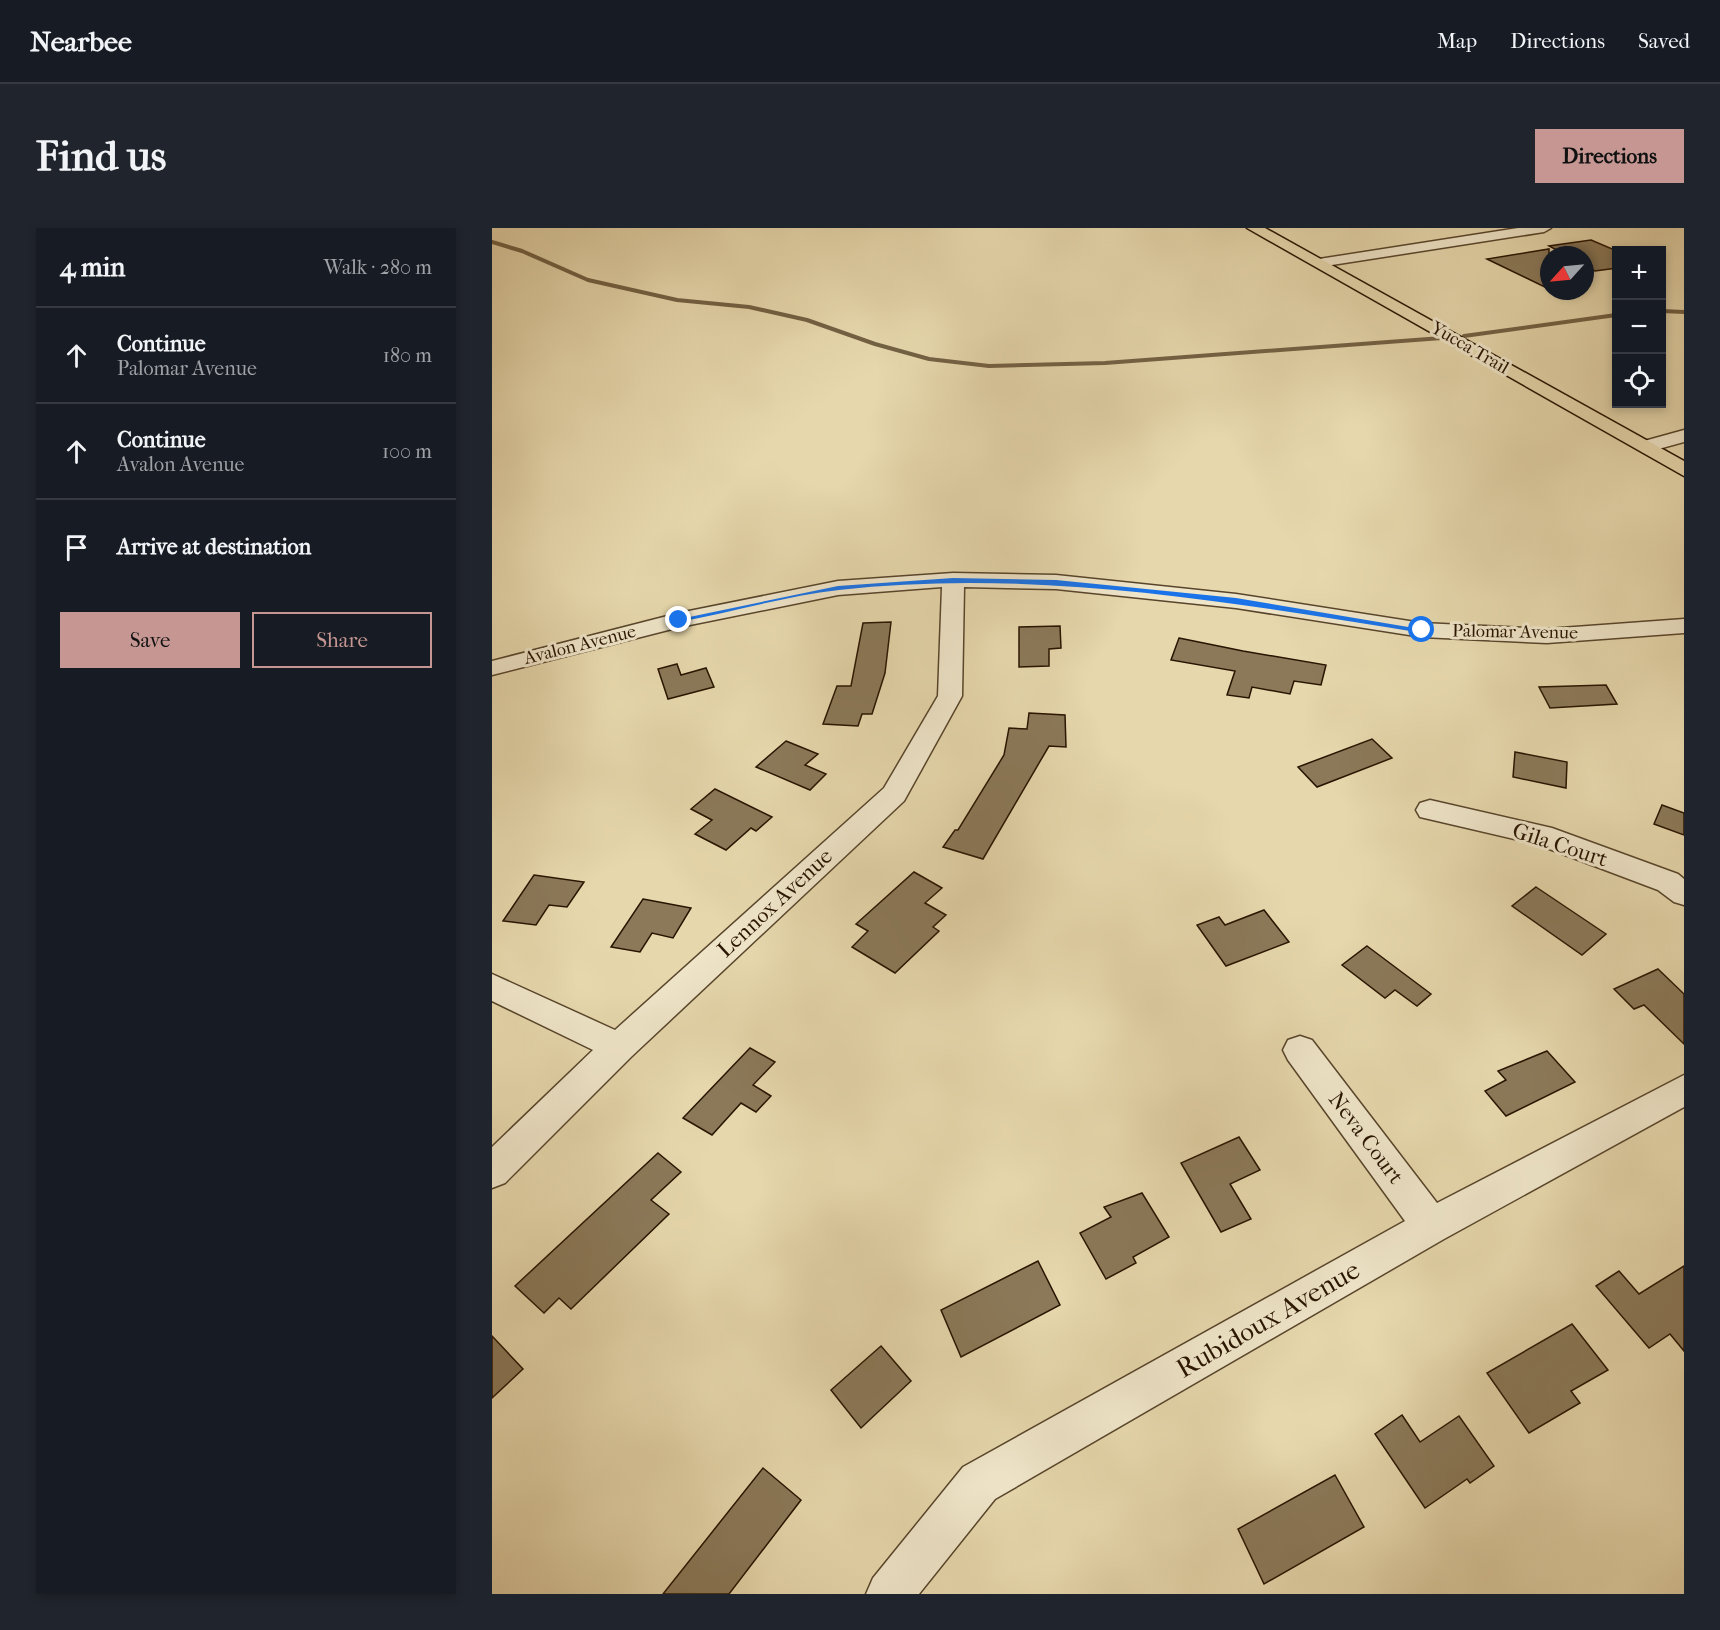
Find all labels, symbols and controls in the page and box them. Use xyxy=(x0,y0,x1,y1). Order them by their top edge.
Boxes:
text: Nearbee xyxy=(30,25,132,58)
text: Map xyxy=(1437,29,1477,53)
text: Directions xyxy=(1510,29,1605,53)
text: Saved xyxy=(1638,29,1690,53)
button: Directions xyxy=(1535,129,1684,183)
text: Find us xyxy=(36,132,166,181)
north arrow xyxy=(1540,246,1594,300)
map controls xyxy=(1612,246,1666,408)
button: + xyxy=(1612,246,1666,300)
text: 4 min xyxy=(60,252,125,283)
text: Walk · 280 m xyxy=(324,256,432,279)
button: − xyxy=(1612,300,1666,354)
street label: Yucca Trail xyxy=(1426,317,1513,379)
text: Continue xyxy=(117,331,206,357)
icon: ahead xyxy=(60,339,93,372)
text: 180 m xyxy=(383,344,432,367)
button: locate xyxy=(1612,354,1666,408)
text: Palomar Avenue xyxy=(117,357,257,380)
text: Continue xyxy=(117,427,206,453)
icon: ahead xyxy=(60,435,93,468)
text: 100 m xyxy=(382,440,432,463)
text: Avalon Avenue xyxy=(117,453,244,476)
icon: arrive xyxy=(60,531,93,564)
text: Arrive at destination xyxy=(117,534,311,560)
route end xyxy=(665,606,691,632)
button: Save xyxy=(60,612,240,668)
button: Share xyxy=(252,612,432,668)
route start xyxy=(1408,616,1434,642)
street label: Palomar Avenue xyxy=(1452,620,1578,644)
street label: Avalon Avenue xyxy=(521,621,638,669)
street label: Gila Court xyxy=(1509,817,1611,873)
street label: Lennox Avenue xyxy=(712,843,838,963)
street label: Neva Court xyxy=(1323,1087,1409,1189)
street label: Rubidoux Avenue xyxy=(1171,1254,1365,1384)

